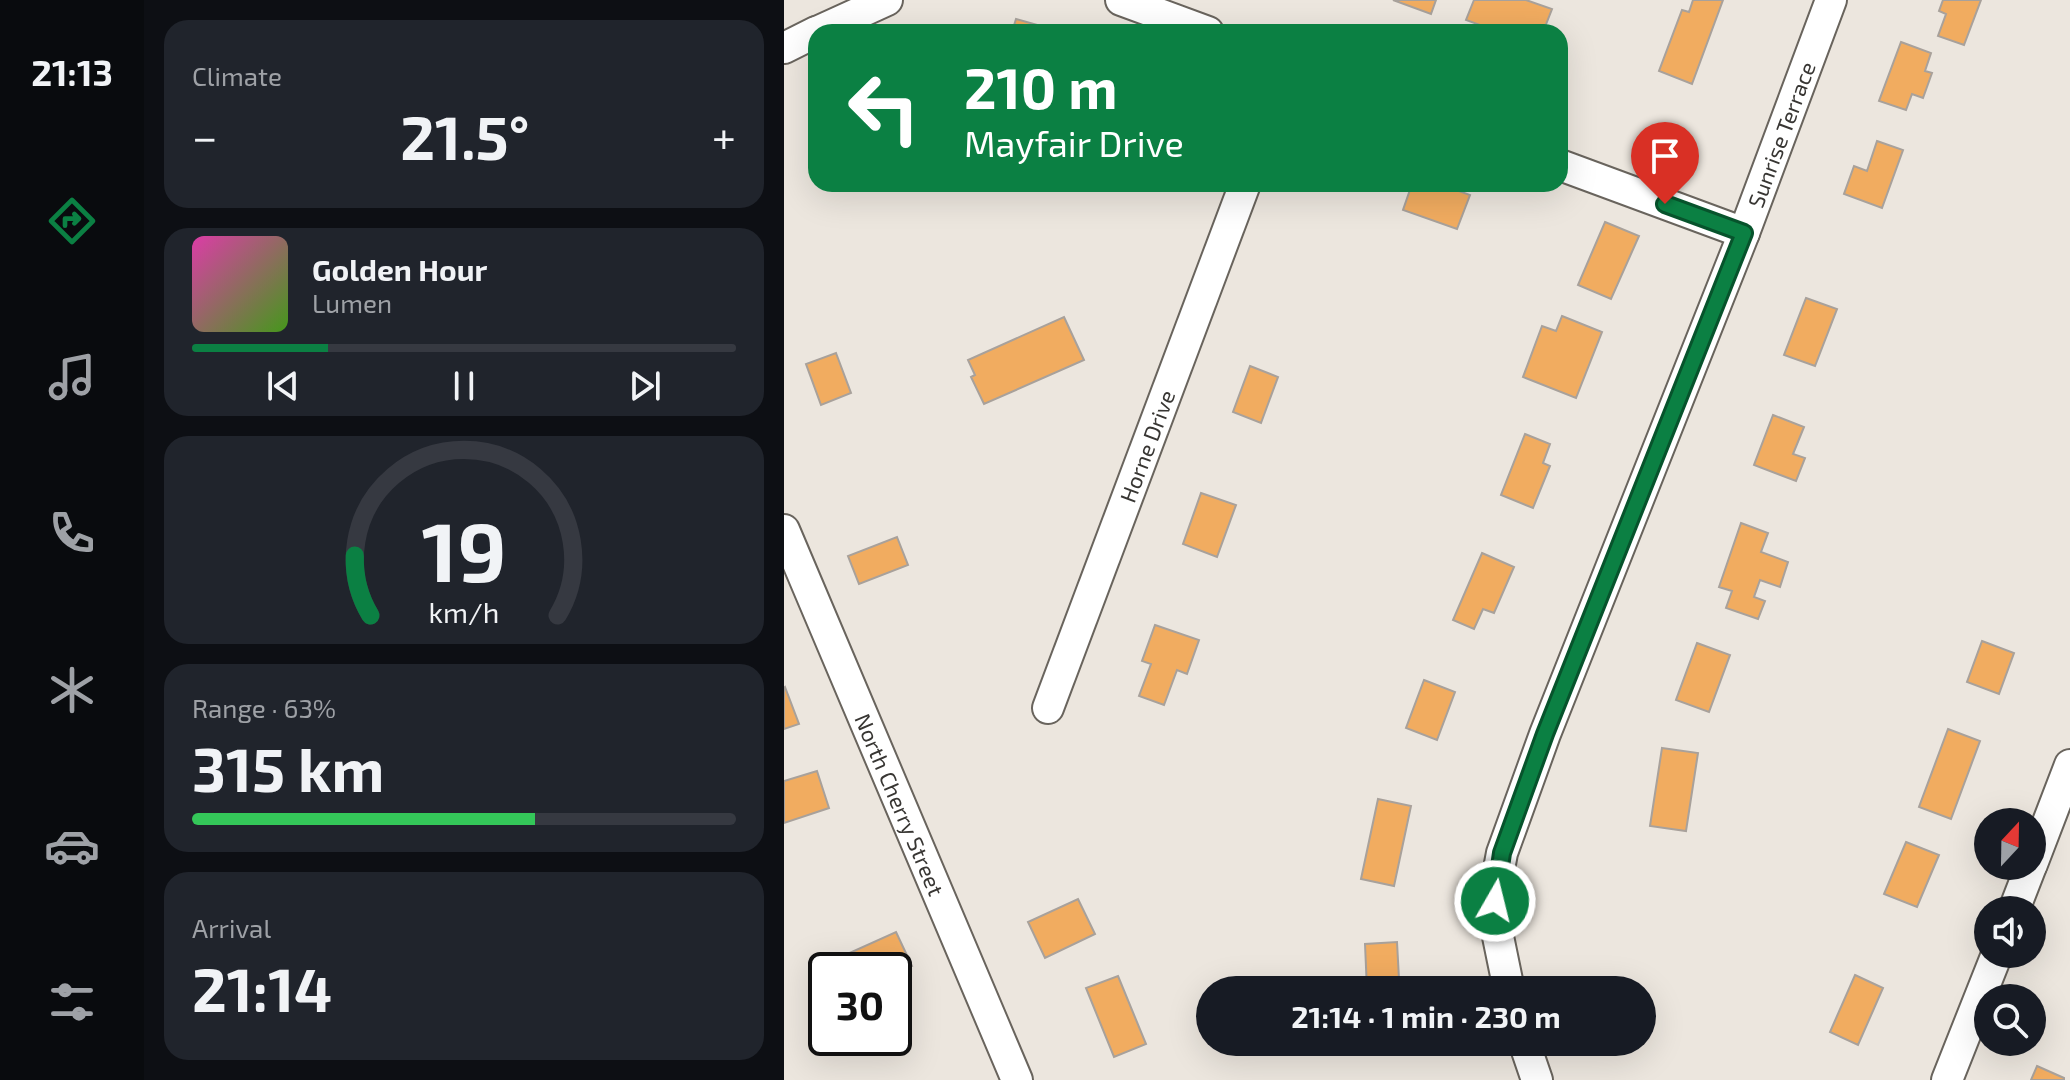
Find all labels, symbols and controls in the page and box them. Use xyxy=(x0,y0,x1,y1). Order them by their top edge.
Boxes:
text: 21:13 xyxy=(31,50,113,93)
text: 210 m xyxy=(964,53,1118,120)
icon: left xyxy=(832,56,936,160)
street label: Sunrise Terrace xyxy=(1742,58,1820,211)
text: Climate xyxy=(192,60,282,91)
text: 21.5° xyxy=(400,100,529,172)
text: − xyxy=(192,109,218,162)
text: + xyxy=(712,109,736,162)
text: Mayfair Drive xyxy=(964,121,1184,164)
pin xyxy=(1631,122,1699,204)
icon: arrive xyxy=(1643,134,1687,178)
icon: directions xyxy=(44,193,100,249)
text: Golden Hour xyxy=(312,251,487,287)
text: Lumen xyxy=(312,287,392,318)
icon: music xyxy=(44,349,100,405)
icon: previous xyxy=(261,364,305,408)
icon: pause xyxy=(442,364,486,408)
icon: next xyxy=(623,364,667,408)
street label: Horne Drive xyxy=(1114,386,1179,506)
text: 19 xyxy=(421,499,507,599)
icon: phone xyxy=(44,505,100,561)
text: km/h xyxy=(429,594,499,629)
icon: climate xyxy=(44,662,100,718)
text: Range · 63% xyxy=(192,692,336,723)
street label: North Cherry Street xyxy=(850,710,950,899)
text: 315 km xyxy=(192,732,384,804)
north arrow xyxy=(1974,808,2046,880)
map controls xyxy=(1974,808,2046,1056)
icon: car xyxy=(44,818,100,874)
position arrow xyxy=(1453,859,1537,943)
button: sound xyxy=(1974,896,2046,968)
text: Arrival xyxy=(192,912,271,943)
text: 21:14 xyxy=(192,952,332,1024)
speed limit sign: 30 xyxy=(808,952,912,1056)
icon: filters xyxy=(44,974,100,1030)
button: search xyxy=(1974,984,2046,1056)
text: 21:14 · 1 min · 230 m xyxy=(1291,998,1561,1034)

